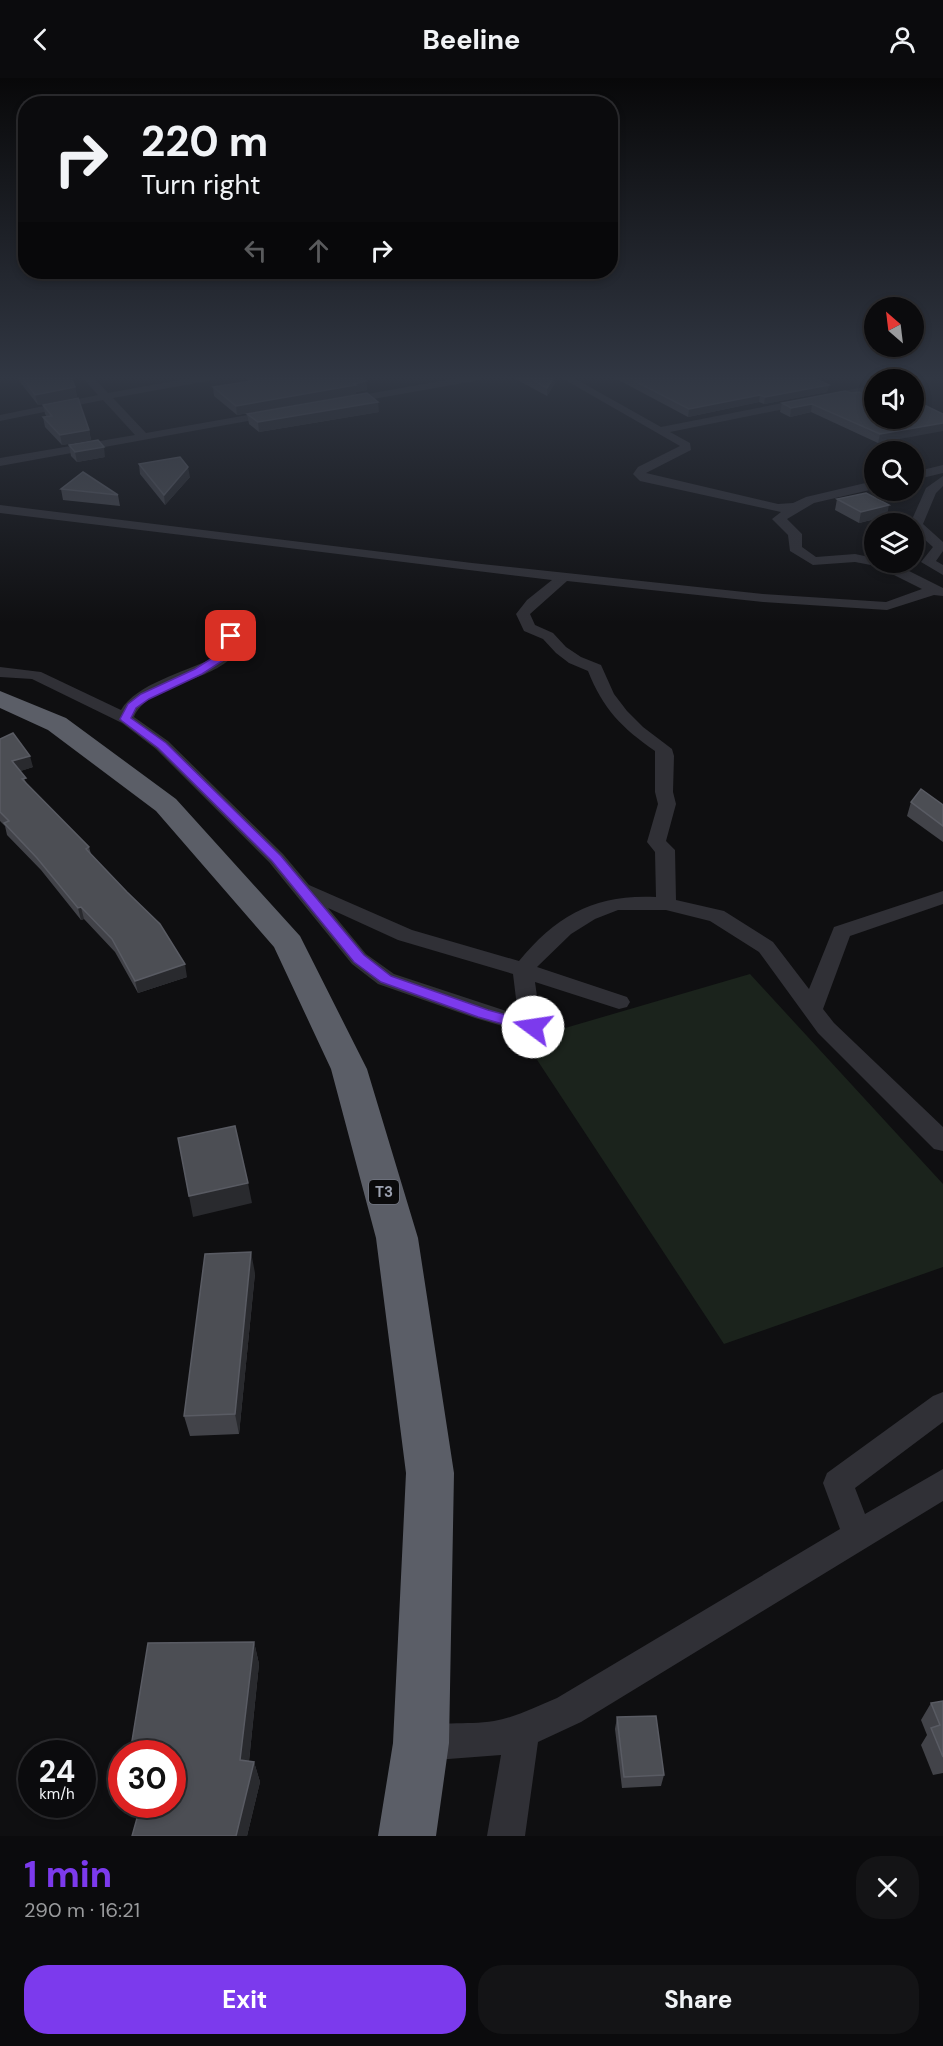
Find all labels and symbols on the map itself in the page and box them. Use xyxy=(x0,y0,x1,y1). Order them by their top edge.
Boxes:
north arrow xyxy=(864,297,924,357)
pin xyxy=(205,610,256,661)
position arrow xyxy=(501,995,565,1059)
road number: T3 xyxy=(369,1180,399,1204)
speed limit sign: 30 xyxy=(108,1740,186,1818)

